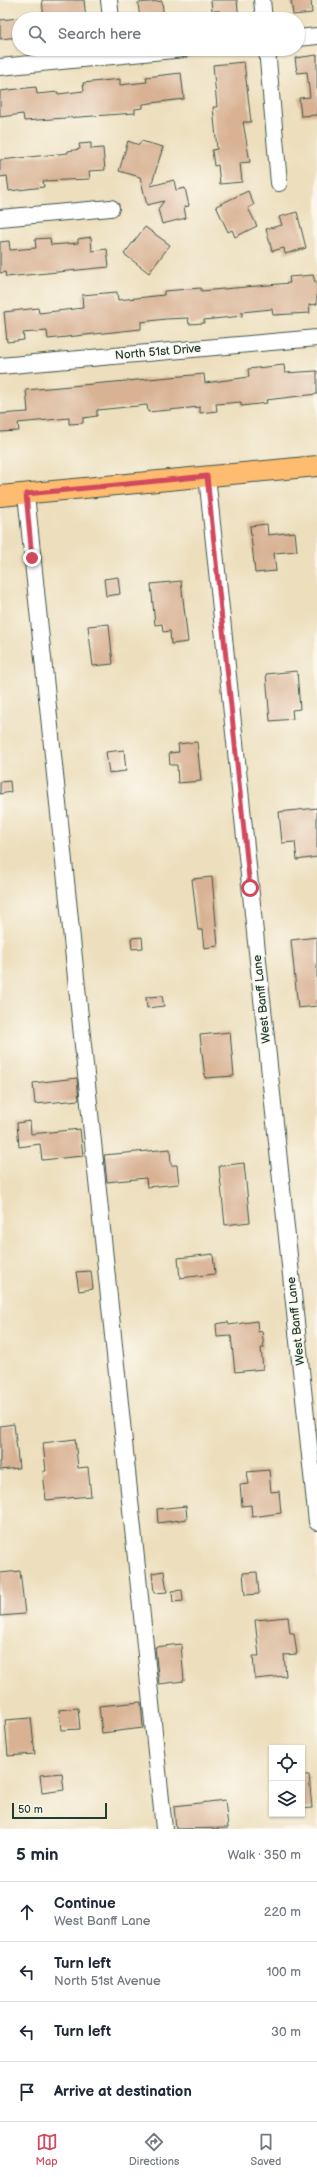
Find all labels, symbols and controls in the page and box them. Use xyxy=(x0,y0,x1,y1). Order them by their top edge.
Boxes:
search box xyxy=(12,12,305,56)
icon: search xyxy=(26,23,48,45)
text: Search here xyxy=(58,25,141,44)
street label: North 51st Drive xyxy=(114,341,202,363)
route end xyxy=(23,549,41,567)
route start xyxy=(241,879,259,897)
street label: West Banff Lane xyxy=(250,954,274,1044)
street label: West Banff Lane xyxy=(284,1276,308,1366)
map controls xyxy=(269,1745,305,1817)
button: locate xyxy=(269,1745,305,1781)
button: layers xyxy=(269,1781,305,1817)
scale bar xyxy=(12,1801,107,1820)
text: 50 m xyxy=(18,1803,43,1816)
text: 5 min xyxy=(16,1845,59,1865)
text: Walk · 350 m xyxy=(227,1847,301,1863)
text: Continue xyxy=(54,1894,116,1913)
icon: ahead xyxy=(16,1901,38,1923)
text: 220 m xyxy=(264,1904,301,1920)
text: West Banff Lane xyxy=(54,1913,151,1929)
text: Turn left xyxy=(54,1954,111,1973)
icon: left xyxy=(16,1961,38,1983)
text: 100 m xyxy=(266,1964,301,1980)
text: North 51st Avenue xyxy=(54,1973,161,1989)
icon: left xyxy=(16,2021,38,2043)
text: Turn left xyxy=(54,2022,111,2041)
text: 30 m xyxy=(271,2024,301,2040)
icon: arrive xyxy=(16,2081,38,2103)
text: Arrive at destination xyxy=(54,2082,192,2101)
tab: Map xyxy=(36,2131,58,2168)
tab: Directions xyxy=(129,2131,179,2168)
tab: Saved xyxy=(251,2131,281,2168)

